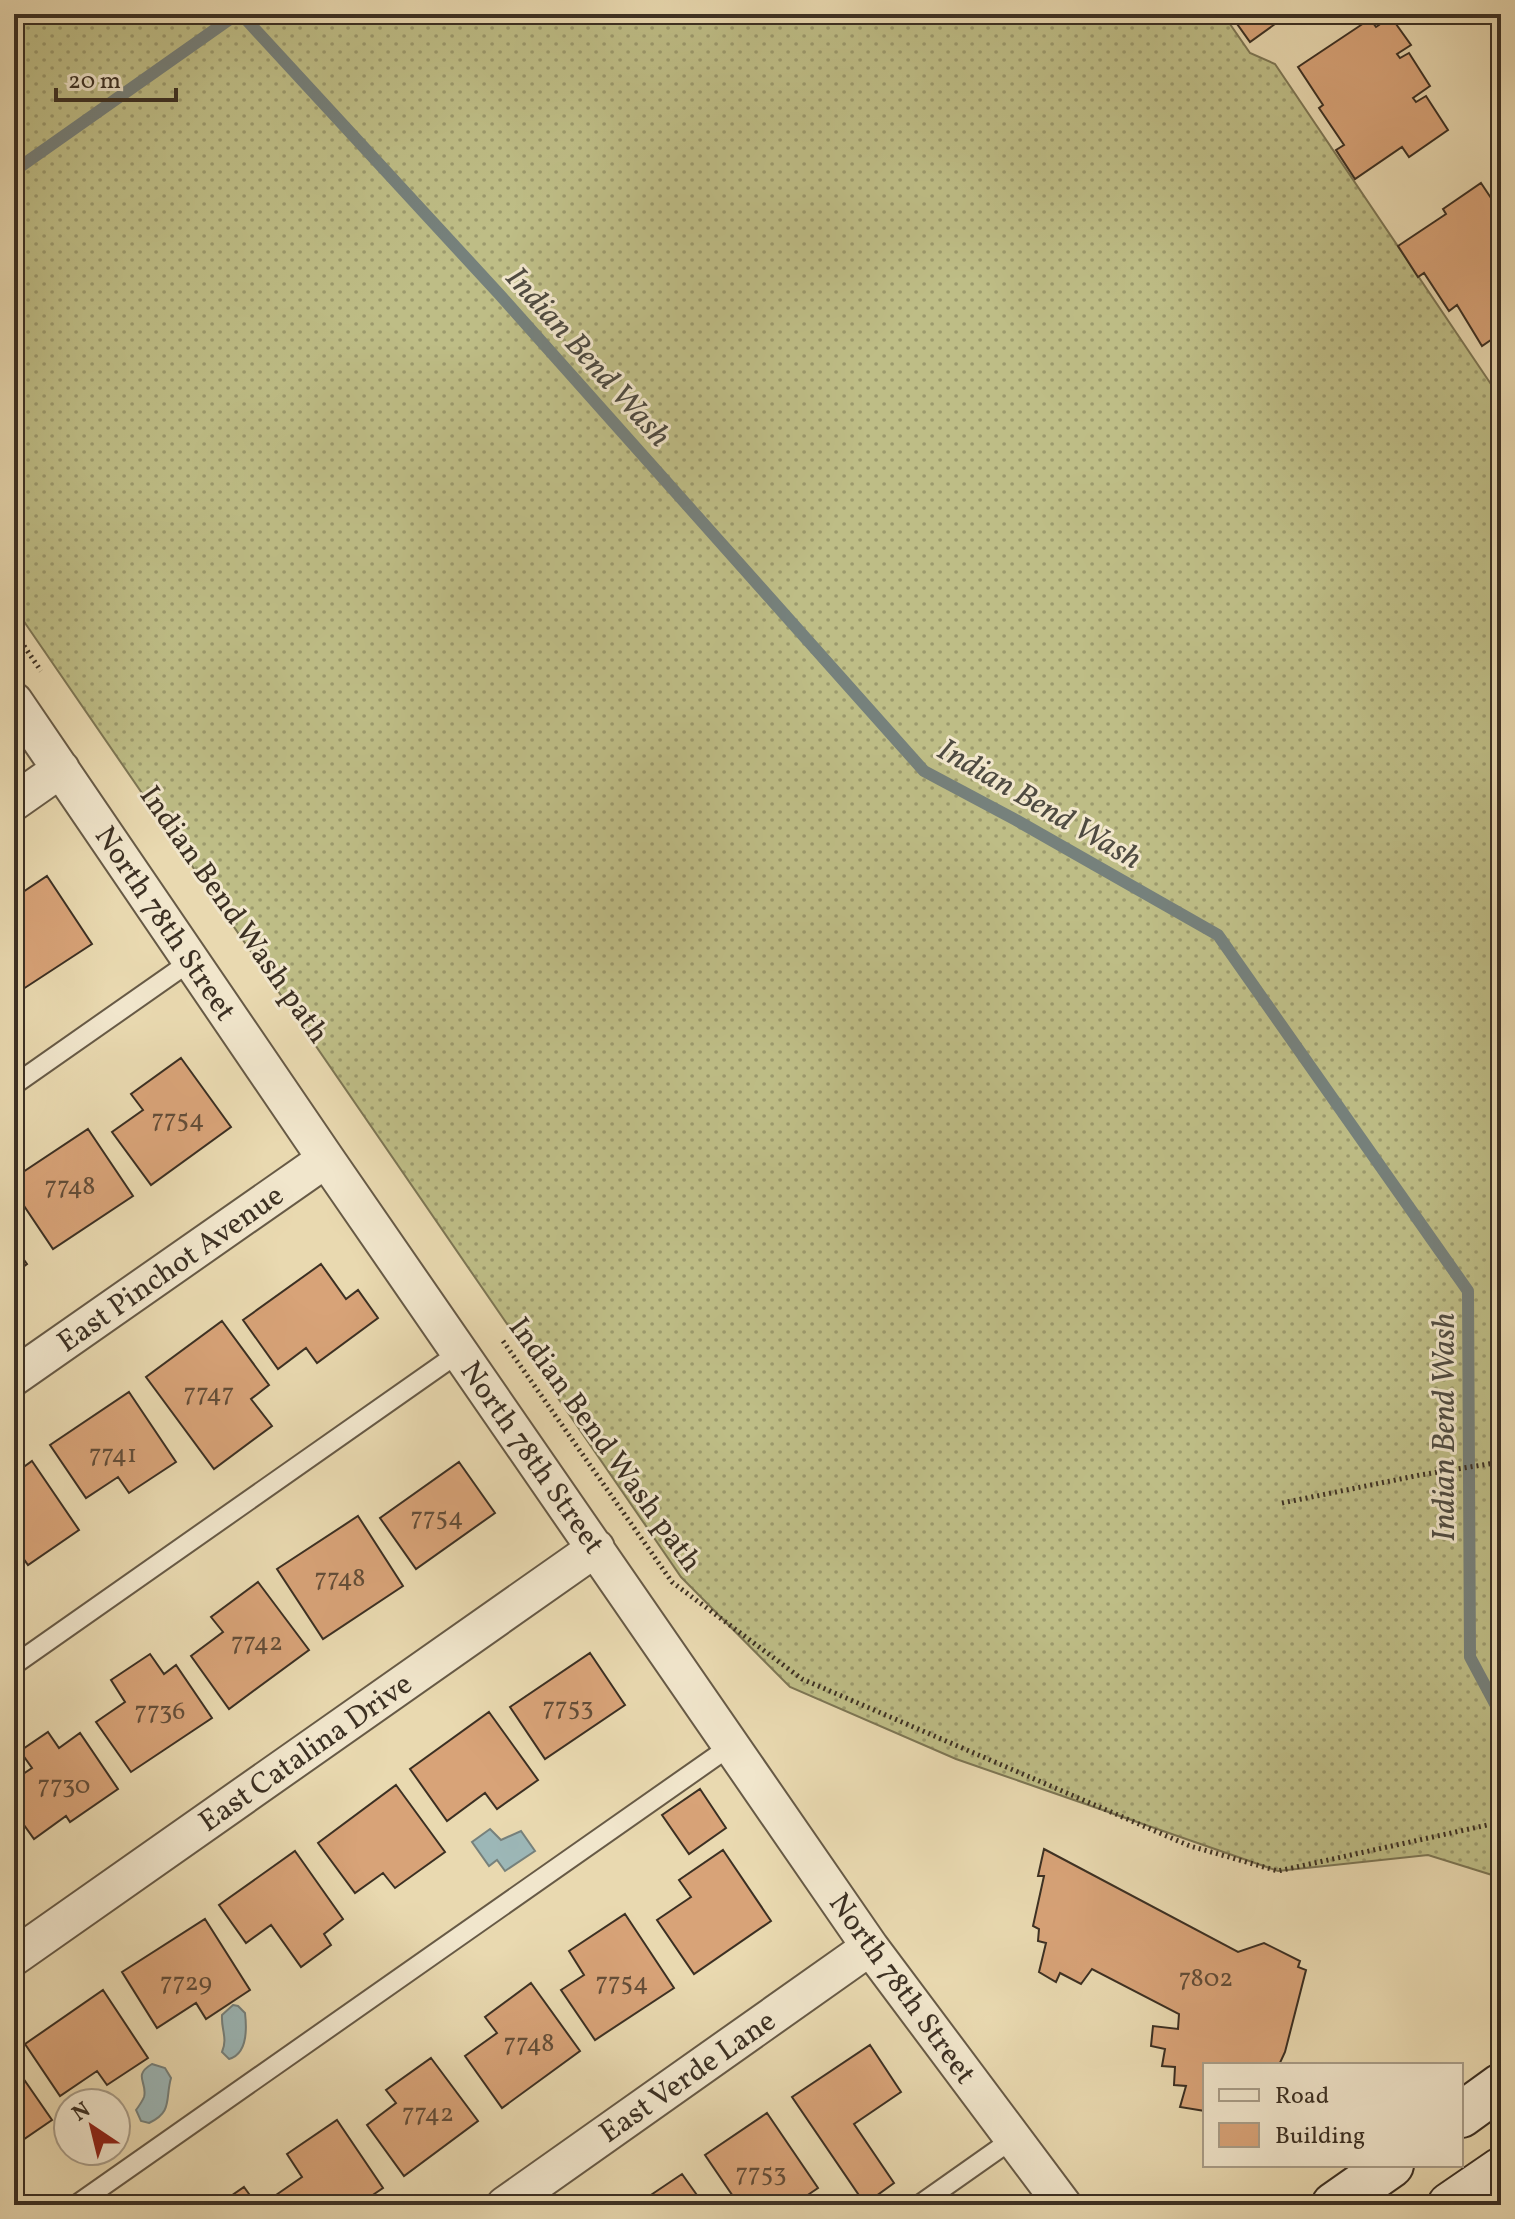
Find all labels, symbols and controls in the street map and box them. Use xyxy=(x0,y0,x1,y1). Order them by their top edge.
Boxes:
scale bar xyxy=(56,52,176,102)
text: 20 m xyxy=(68,65,121,99)
water label: Indian Bend Wash xyxy=(494,258,680,458)
water label: Indian Bend Wash xyxy=(928,729,1149,882)
street label: Indian Bend Wash path xyxy=(128,778,338,1052)
street label: North 78th Street xyxy=(83,818,245,1030)
house number: 7754 xyxy=(151,1102,205,1138)
house number: 7748 xyxy=(45,1169,95,1205)
street label: East Pinchot Avenue xyxy=(49,1176,293,1364)
street label: Indian Bend Wash path xyxy=(497,1309,711,1581)
water label: Indian Bend Wash xyxy=(1424,1313,1468,1542)
street label: North 78th Street xyxy=(449,1353,614,1563)
house number: 7747 xyxy=(184,1376,234,1412)
house number: 7741 xyxy=(89,1437,137,1473)
house number: 7754 xyxy=(410,1500,464,1536)
house number: 7748 xyxy=(315,1561,365,1597)
house number: 7742 xyxy=(231,1625,283,1661)
street label: East Catalina Drive xyxy=(191,1664,421,1843)
house number: 7753 xyxy=(542,1690,594,1726)
house number: 7736 xyxy=(135,1694,185,1730)
house number: 7730 xyxy=(38,1768,90,1804)
street label: North 78th Street xyxy=(818,1885,985,2093)
house number: 7802 xyxy=(1179,1961,1233,1997)
house number: 7729 xyxy=(160,1965,212,2001)
house number: 7754 xyxy=(595,1965,649,2001)
street label: East Verde Lane xyxy=(591,2001,785,2154)
house number: 7748 xyxy=(504,2026,554,2062)
legend xyxy=(1203,2063,1463,2167)
text: Road xyxy=(1275,2080,1329,2114)
north arrow xyxy=(52,2087,132,2167)
text: N xyxy=(67,2095,97,2130)
house number: 7742 xyxy=(402,2096,454,2132)
text: Building xyxy=(1275,2120,1365,2154)
house number: 7753 xyxy=(735,2156,787,2192)

